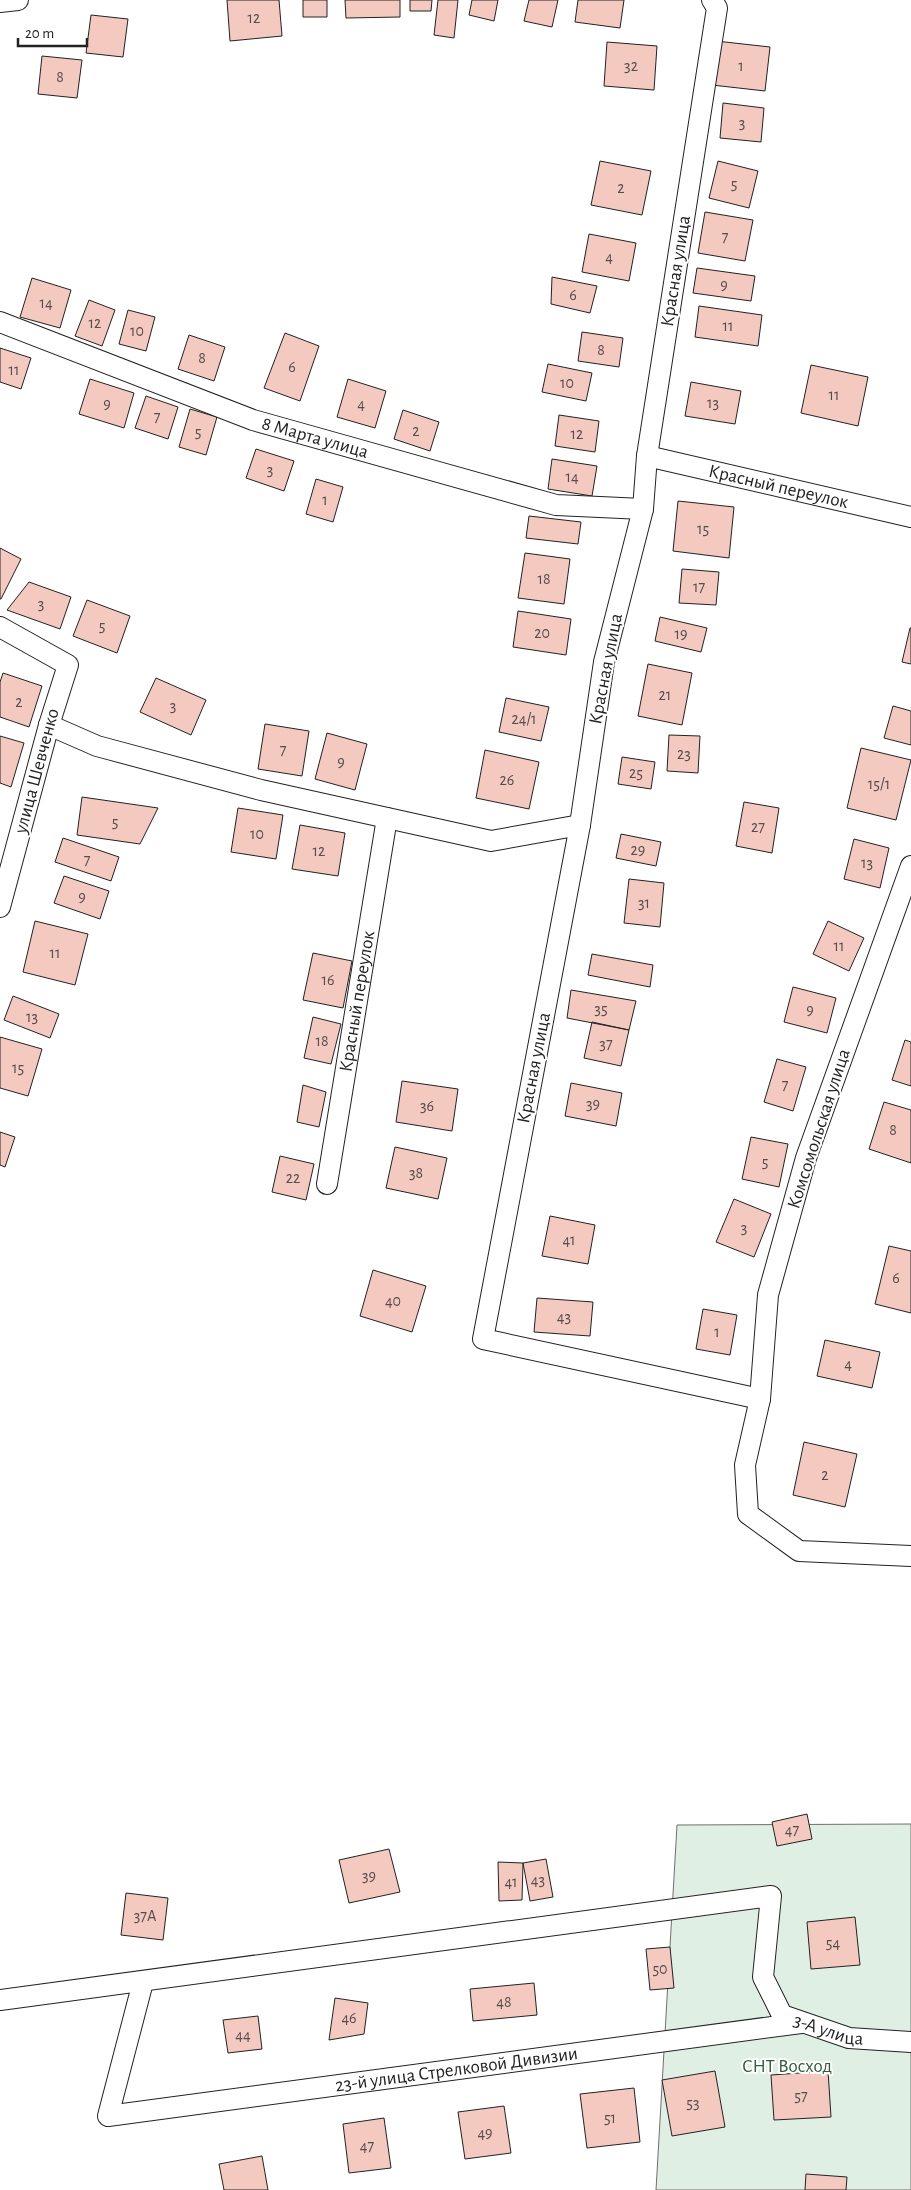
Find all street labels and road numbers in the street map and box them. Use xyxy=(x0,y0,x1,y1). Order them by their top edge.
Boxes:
street label: Красная улица xyxy=(658,214,694,328)
street label: 8 Марта улица xyxy=(260,414,371,462)
street label: Красный переулок xyxy=(707,461,850,512)
street label: Красная улица xyxy=(586,612,626,726)
street label: улица Шевченко xyxy=(11,707,63,836)
street label: Красный переулок xyxy=(336,929,378,1073)
street label: Красная улица xyxy=(514,1011,554,1125)
street label: Комсомольская улица xyxy=(784,1046,854,1211)
street label: 3-А улица xyxy=(791,2010,864,2048)
street label: 23-й улица Стрелковой Дивизии xyxy=(334,2044,579,2095)

